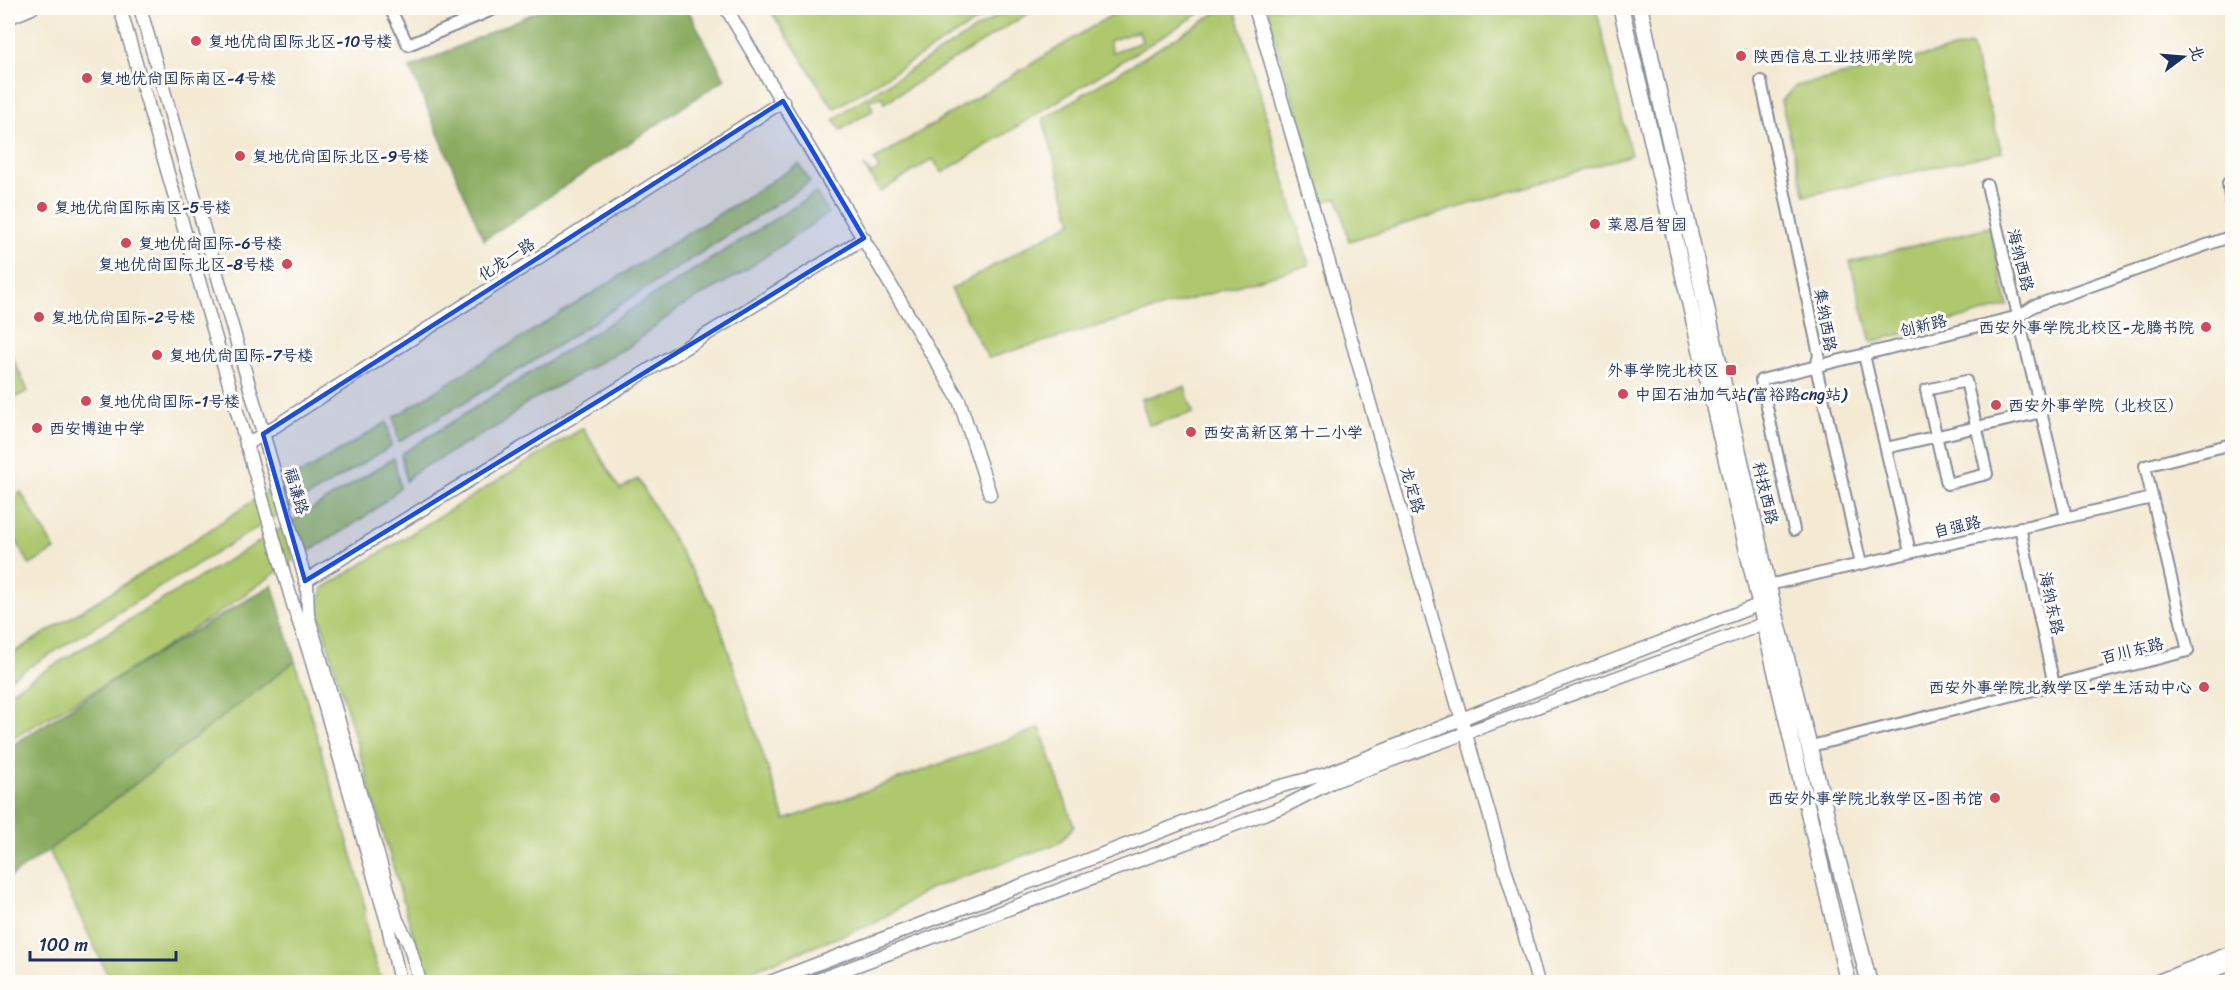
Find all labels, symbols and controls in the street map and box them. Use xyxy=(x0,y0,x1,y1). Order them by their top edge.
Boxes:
place label: 复地优尚国际北区-10号楼 xyxy=(208,27,392,56)
north arrow xyxy=(2153,27,2213,87)
marker: 复地优尚国际北区-10号楼 xyxy=(189,34,203,48)
text: 北 xyxy=(2181,41,2213,65)
place label: 陕西信息工业技师学院 xyxy=(1753,42,1913,71)
marker: 陕西信息工业技师学院 xyxy=(1734,49,1748,63)
place label: 复地优尚国际南区-4号楼 xyxy=(99,64,276,93)
marker: 复地优尚国际南区-4号楼 xyxy=(80,71,94,85)
place label: 复地优尚国际北区-9号楼 xyxy=(252,142,429,171)
marker: 复地优尚国际北区-9号楼 xyxy=(233,149,247,163)
place label: 复地优尚国际南区-5号楼 xyxy=(54,193,231,222)
marker: 复地优尚国际南区-5号楼 xyxy=(35,200,49,214)
place label: 莱恩启智园 xyxy=(1607,210,1687,239)
marker: 莱恩启智园 xyxy=(1588,217,1602,231)
street label: 海纳西路 xyxy=(1999,226,2042,295)
place label: 复地优尚国际-6号楼 xyxy=(138,229,283,258)
street label: 化龙一路 xyxy=(472,230,541,289)
marker: 复地优尚国际-6号楼 xyxy=(119,236,133,250)
place label: 复地优尚国际北区-8号楼 xyxy=(98,250,275,279)
marker: 复地优尚国际北区-8号楼 xyxy=(280,257,294,271)
street label: 集纳西路 xyxy=(1806,286,1845,354)
place label: 复地优尚国际-2号楼 xyxy=(51,303,196,332)
street label: 创新路 xyxy=(1896,306,1950,345)
marker: 复地优尚国际-2号楼 xyxy=(32,310,46,324)
place label: 西安外事学院北校区-龙腾书院 xyxy=(1979,313,2194,342)
marker: 西安外事学院北校区-龙腾书院 xyxy=(2199,320,2213,334)
place label: 复地优尚国际-7号楼 xyxy=(169,341,314,370)
marker: 复地优尚国际-7号楼 xyxy=(150,348,164,362)
place label: 外事学院北校区 xyxy=(1607,356,1719,385)
marker: 外事学院北校区 xyxy=(1724,363,1738,377)
place label: 中国石油加气站(富裕路cng站) xyxy=(1635,380,1848,409)
place label: 复地优尚国际-1号楼 xyxy=(98,387,240,416)
marker: 中国石油加气站(富裕路cng站) xyxy=(1616,387,1630,401)
place label: 西安外事学院（北校区） xyxy=(2008,391,2184,420)
marker: 复地优尚国际-1号楼 xyxy=(79,394,93,408)
marker: 西安外事学院（北校区） xyxy=(1989,398,2003,412)
place label: 西安博迪中学 xyxy=(49,414,145,443)
place label: 西安高新区第十二小学 xyxy=(1203,418,1363,447)
marker: 西安博迪中学 xyxy=(30,421,44,435)
marker: 西安高新区第十二小学 xyxy=(1184,425,1198,439)
street label: 科技西路 xyxy=(1744,459,1787,528)
street label: 龙定路 xyxy=(1392,463,1433,517)
street label: 福谦路 xyxy=(276,464,317,518)
street label: 自强路 xyxy=(1930,507,1984,546)
street label: 海纳东路 xyxy=(2031,569,2072,637)
street label: 百川东路 xyxy=(2098,629,2167,672)
place label: 西安外事学院北教学区-学生活动中心 xyxy=(1929,673,2192,702)
marker: 西安外事学院北教学区-学生活动中心 xyxy=(2197,680,2211,694)
place label: 西安外事学院北教学区-图书馆 xyxy=(1768,784,1983,813)
marker: 西安外事学院北教学区-图书馆 xyxy=(1988,791,2002,805)
scale bar xyxy=(30,924,176,962)
text: 100 m xyxy=(39,929,88,961)

